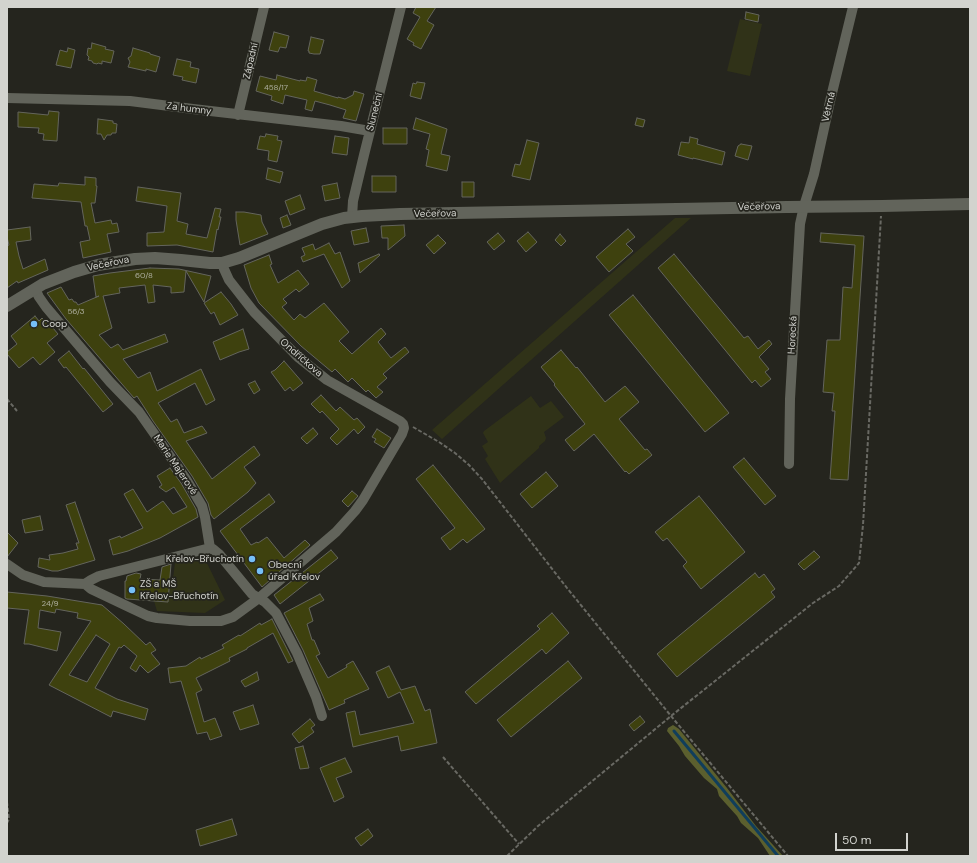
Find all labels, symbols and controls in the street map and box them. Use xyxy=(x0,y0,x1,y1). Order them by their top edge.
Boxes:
street label: Západní xyxy=(241,42,261,80)
house number: 458/17 xyxy=(264,83,288,93)
street label: Větrná xyxy=(820,91,838,123)
street label: Sluneční xyxy=(364,92,386,132)
street label: Za humny xyxy=(166,100,212,118)
street label: Večeřova xyxy=(738,201,780,213)
street label: Večeřova xyxy=(414,208,456,220)
street label: Večeřova xyxy=(86,254,130,274)
house number: 60/8 xyxy=(135,271,153,281)
house number: 56/3 xyxy=(67,307,85,317)
street label: Horecká xyxy=(786,316,800,354)
place label: Coop xyxy=(42,318,67,330)
marker: Coop xyxy=(29,319,39,329)
street label: Ondříčkova xyxy=(277,336,325,380)
street label: Marie Majerové xyxy=(150,433,200,497)
place label: Křelov-Břuchotín xyxy=(166,553,244,565)
marker: Křelov-Břuchotín xyxy=(247,554,257,564)
place label: Obecní úřad Křelov xyxy=(268,559,320,582)
marker: Obecní úřad Křelov xyxy=(255,566,265,576)
place label: ZŠ a MŠ Křelov-Břuchotín xyxy=(140,578,218,602)
marker: ZŠ a MŠ Křelov-Břuchotín xyxy=(127,585,137,595)
house number: 24/9 xyxy=(41,599,59,609)
scale bar xyxy=(837,825,910,851)
text: 50 m xyxy=(842,832,871,848)

